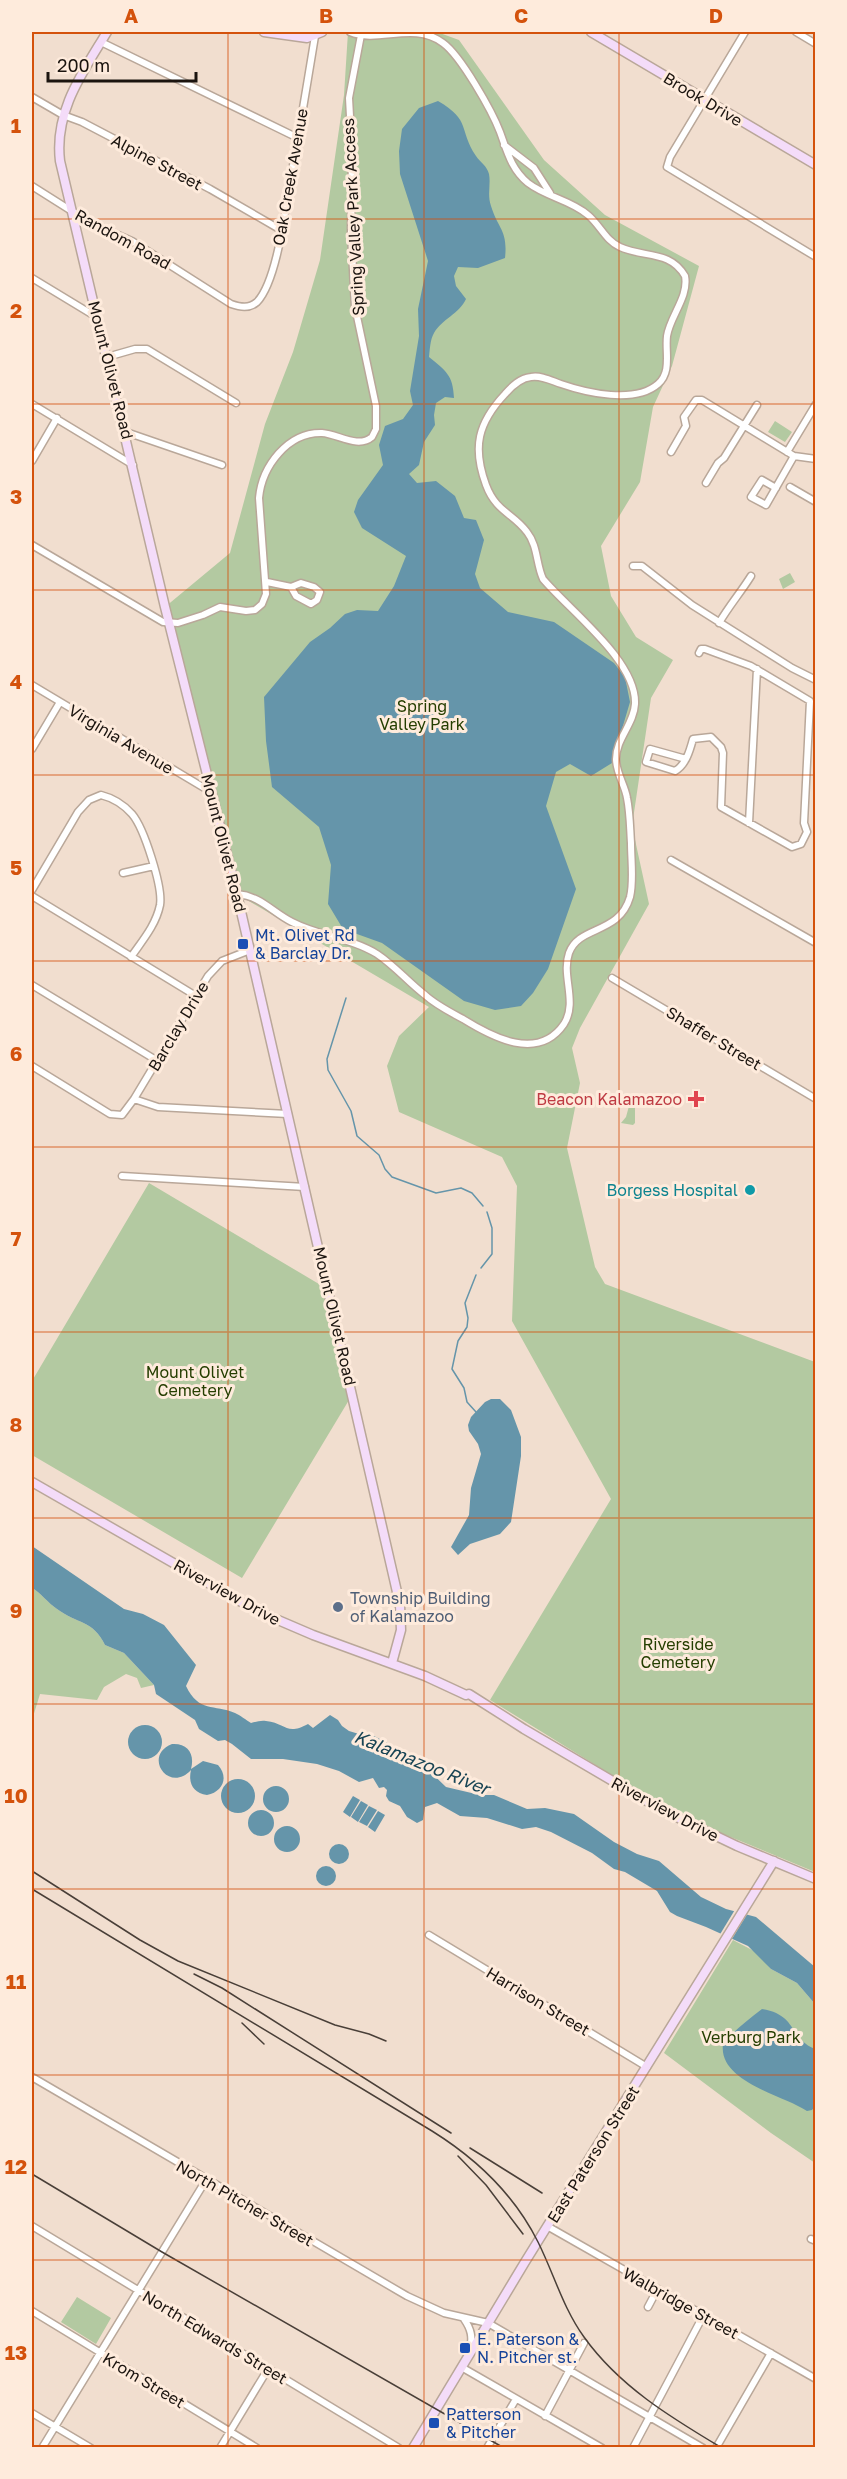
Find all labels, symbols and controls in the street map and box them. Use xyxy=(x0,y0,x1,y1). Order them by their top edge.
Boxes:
text: A xyxy=(124,3,138,27)
text: B xyxy=(319,3,333,27)
text: C xyxy=(514,3,528,27)
text: D xyxy=(709,3,723,27)
scale bar xyxy=(48,45,196,83)
text: 200 m xyxy=(57,54,110,76)
street label: Brook Drive xyxy=(660,68,746,130)
street label: Oak Creek Avenue xyxy=(268,107,312,247)
text: 1 xyxy=(11,113,21,137)
street label: Spring Valley Park Access xyxy=(338,118,368,316)
street label: Alpine Street xyxy=(108,130,206,194)
street label: Random Road xyxy=(72,204,174,274)
text: 2 xyxy=(10,298,22,322)
street label: Mount Olivet Road xyxy=(84,299,138,441)
text: 3 xyxy=(10,484,22,508)
text: 4 xyxy=(10,669,22,693)
park label: Spring Valley Park xyxy=(379,696,465,734)
street label: Virginia Avenue xyxy=(65,700,177,778)
street label: Mount Olivet Road xyxy=(197,772,251,914)
text: 5 xyxy=(10,855,22,879)
place label: Mt. Olivet Rd & Barclay Dr. xyxy=(255,925,355,963)
marker: Mt. Olivet Rd & Barclay Dr. xyxy=(236,937,250,951)
street label: Barclay Drive xyxy=(143,978,213,1074)
street label: Shaffer Street xyxy=(663,1002,765,1074)
text: 6 xyxy=(10,1041,22,1065)
place label: Beacon Kalamazoo xyxy=(536,1089,682,1109)
marker: Beacon Kalamazoo xyxy=(687,1090,705,1108)
place label: Borgess Hospital xyxy=(607,1180,738,1200)
marker: Borgess Hospital xyxy=(743,1183,757,1197)
text: 7 xyxy=(11,1226,22,1250)
street label: Mount Olivet Road xyxy=(309,1245,361,1387)
park label: Mount Olivet Cemetery xyxy=(146,1362,244,1400)
text: 8 xyxy=(10,1412,22,1436)
street label: Riverview Drive xyxy=(170,1554,284,1630)
place label: Township Building of Kalamazoo xyxy=(350,1588,491,1626)
text: 9 xyxy=(10,1598,22,1622)
marker: Township Building of Kalamazoo xyxy=(331,1600,345,1614)
park label: Riverside Cemetery xyxy=(641,1634,716,1672)
water label: Kalamazoo River xyxy=(351,1725,496,1800)
street label: Riverview Drive xyxy=(608,1772,722,1846)
text: 10 xyxy=(4,1783,28,1807)
street label: Harrison Street xyxy=(483,1962,593,2040)
text: 11 xyxy=(6,1969,26,1993)
park label: Verburg Park xyxy=(701,2027,801,2047)
street label: East Paterson Street xyxy=(543,2082,643,2226)
text: 12 xyxy=(5,2154,27,2178)
street label: North Pitcher Street xyxy=(173,2156,317,2250)
street label: Walbridge Street xyxy=(619,2263,743,2343)
street label: North Edwards Street xyxy=(139,2286,291,2388)
place label: E. Paterson & N. Pitcher st. xyxy=(477,2329,580,2367)
text: 13 xyxy=(5,2340,27,2364)
marker: E. Paterson & N. Pitcher st. xyxy=(458,2341,472,2355)
street label: Krom Street xyxy=(99,2348,189,2412)
place label: Patterson & Pitcher xyxy=(446,2404,521,2442)
marker: Patterson & Pitcher xyxy=(427,2416,441,2430)

